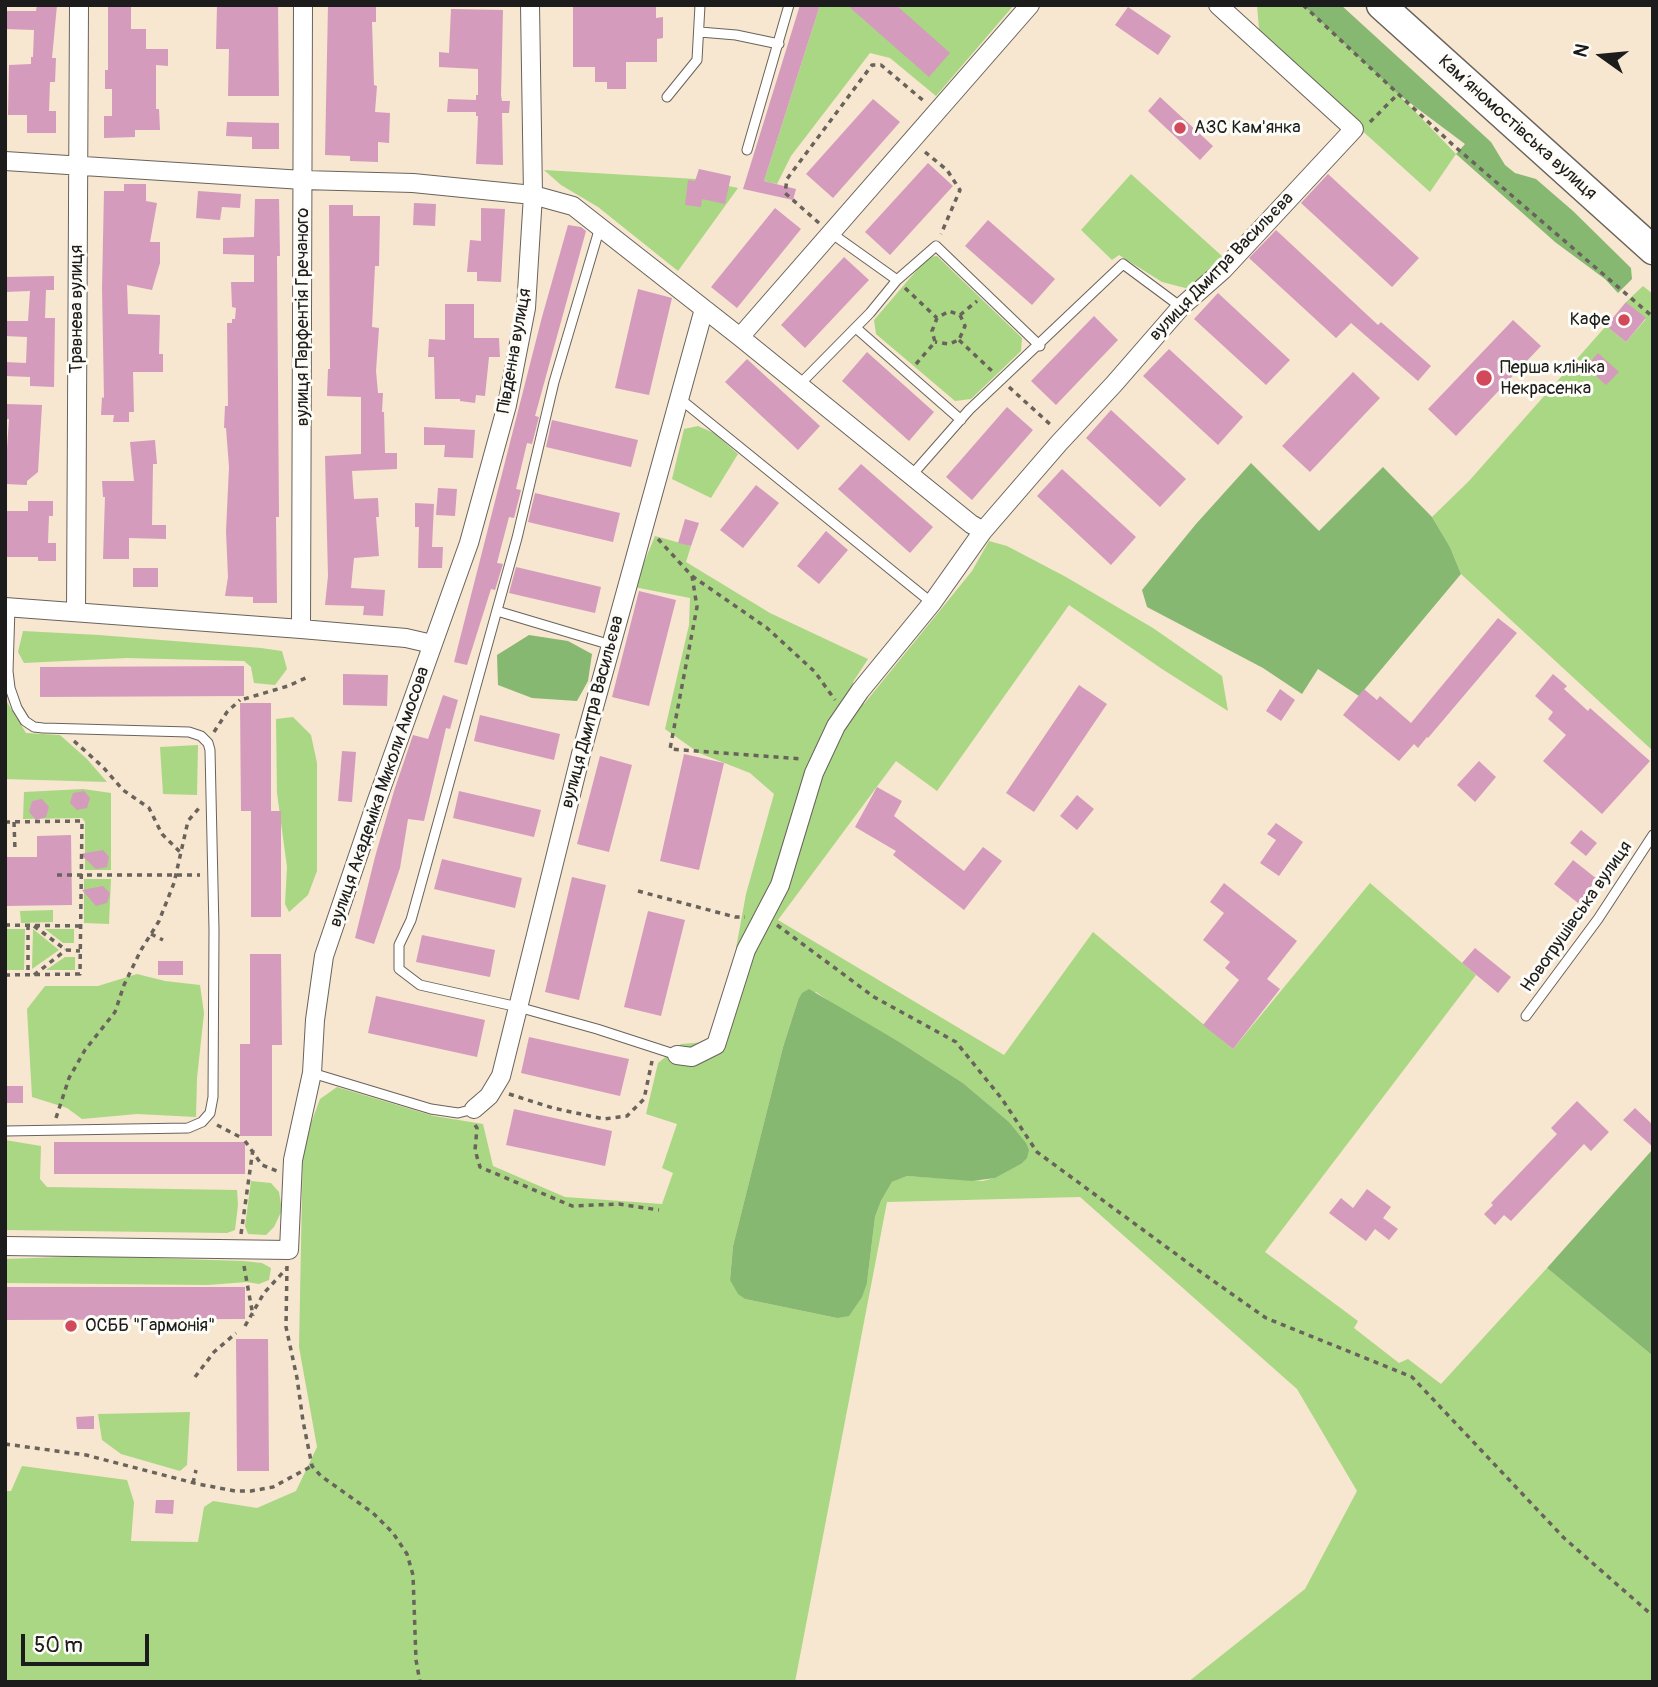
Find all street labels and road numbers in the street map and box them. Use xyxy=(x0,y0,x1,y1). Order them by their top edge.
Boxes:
street label: Камʼяномостівська вулиця xyxy=(1433,51,1601,205)
street label: вулиця Дмитра Васильєва xyxy=(1145,188,1299,346)
street label: вулиця Парфентія Гречаного xyxy=(292,208,314,426)
street label: Травнева вулиця xyxy=(66,245,88,373)
street label: Південна вулиця xyxy=(493,287,537,415)
street label: вулиця Дмитра Васильєва xyxy=(557,613,629,811)
street label: вулиця Академіка Миколи Амосова xyxy=(325,664,435,930)
street label: Новогрушівська вулиця xyxy=(1517,837,1637,997)

